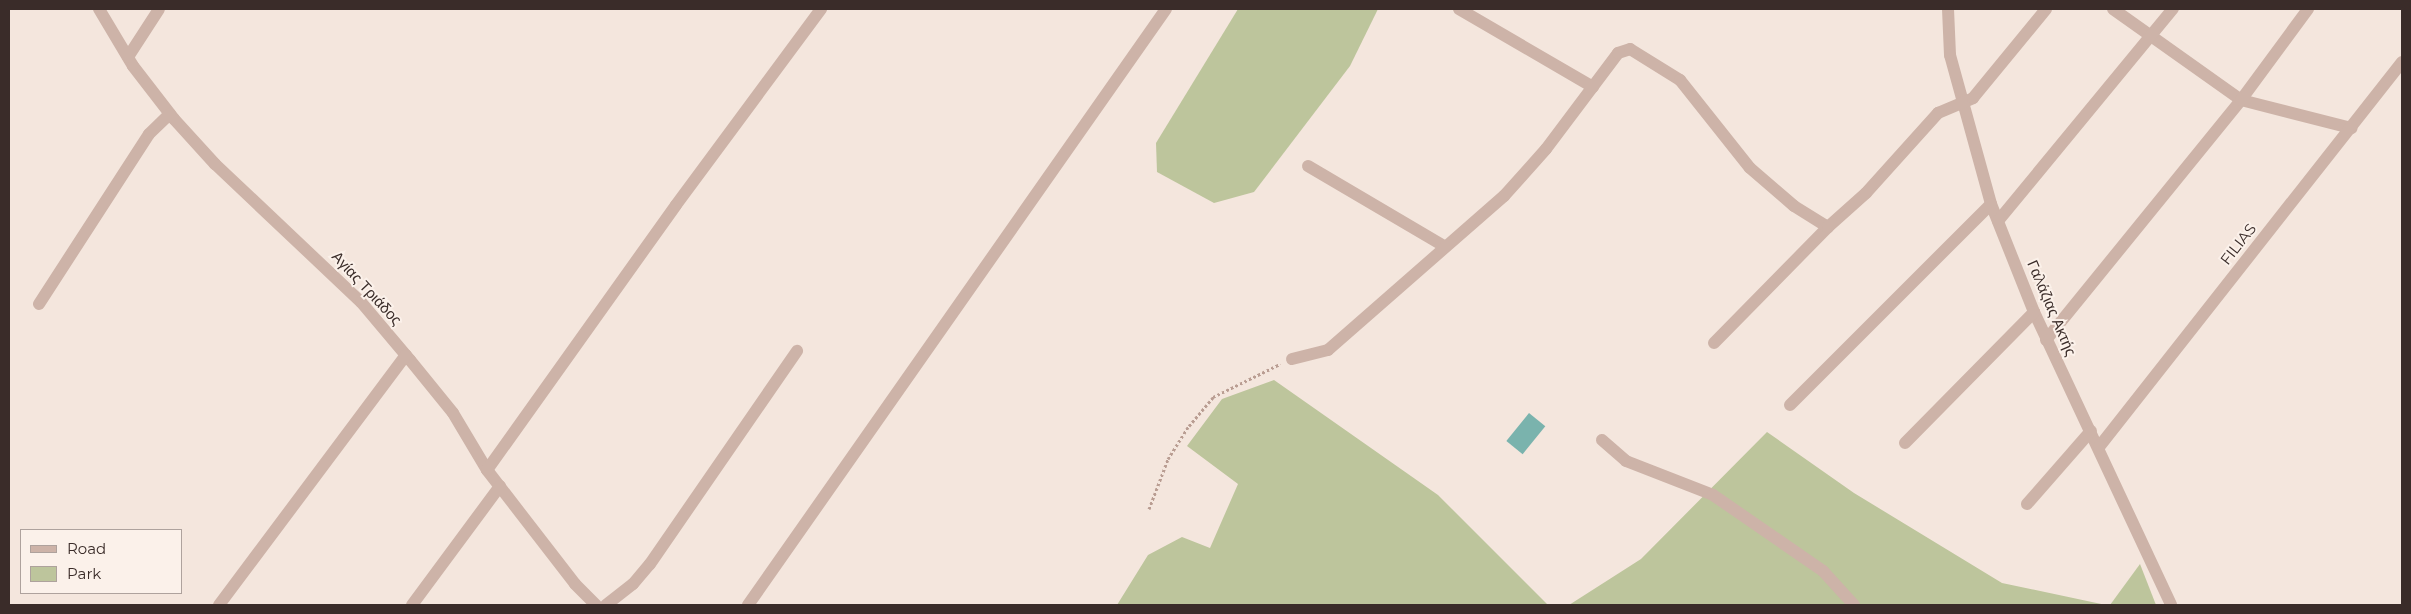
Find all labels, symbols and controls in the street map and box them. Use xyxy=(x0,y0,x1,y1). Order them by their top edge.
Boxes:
street label: FILIAS xyxy=(2216,220,2260,268)
street label: Αγίας Τριάδος xyxy=(328,247,406,329)
street label: Γαλάζιας Ακτής xyxy=(2024,257,2080,359)
legend xyxy=(20,529,182,594)
text: Road xyxy=(67,539,106,558)
text: Park xyxy=(67,564,101,583)

